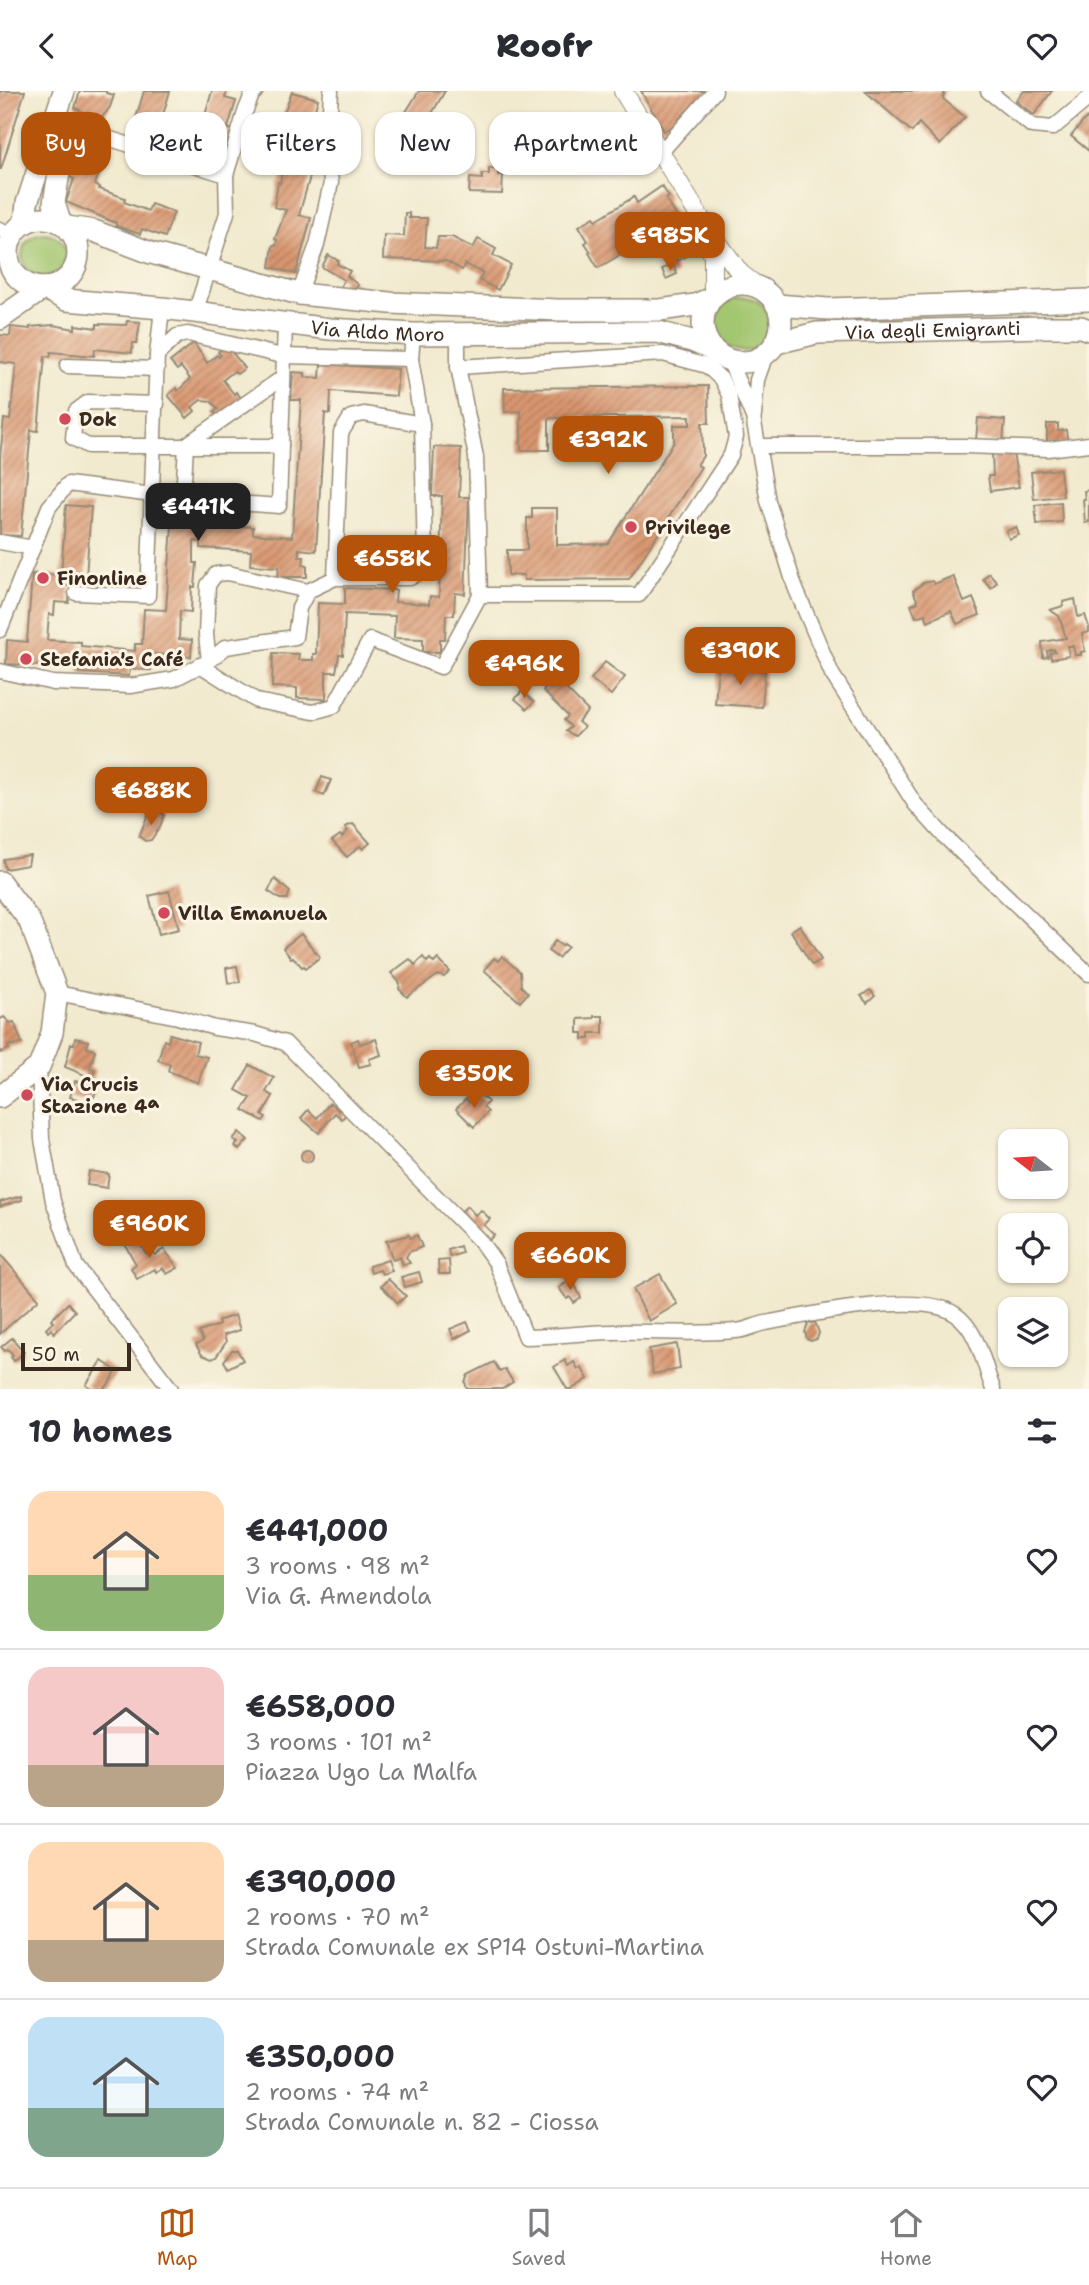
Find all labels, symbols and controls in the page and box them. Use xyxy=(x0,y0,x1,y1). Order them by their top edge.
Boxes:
text: Roofr xyxy=(496,24,593,67)
icon: back xyxy=(28,27,66,65)
icon: heart xyxy=(1023,27,1061,65)
chip: Buy xyxy=(21,112,111,175)
chip: Rent xyxy=(125,112,227,175)
chip: Filters xyxy=(241,112,361,175)
chip: New xyxy=(375,112,475,175)
chip: Apartment xyxy=(489,112,662,175)
pin: €985K xyxy=(621,213,719,272)
text: €985K xyxy=(631,220,709,250)
street label: Via Aldo Moro xyxy=(309,315,445,347)
street label: Via degli Emigranti xyxy=(844,316,1021,345)
place label: Dok xyxy=(79,407,117,432)
marker: Dok xyxy=(57,411,73,427)
pin: €392K xyxy=(559,417,657,476)
text: €392K xyxy=(568,424,648,454)
pin: €441K xyxy=(149,483,247,543)
text: €441K xyxy=(162,491,234,521)
place label: Privilege xyxy=(645,515,731,540)
marker: Privilege xyxy=(623,519,639,535)
pin: €658K xyxy=(343,535,441,595)
text: €658K xyxy=(353,543,431,573)
place label: Finonline xyxy=(57,566,147,591)
marker: Finonline xyxy=(35,570,51,586)
pin: €390K xyxy=(691,627,789,687)
text: €390K xyxy=(700,635,780,665)
pin: €496K xyxy=(475,641,573,700)
place label: Stefania's Café xyxy=(40,647,184,672)
text: €496K xyxy=(484,648,564,678)
marker: Stefania's Café xyxy=(18,651,34,667)
pin: €688K xyxy=(102,767,200,827)
text: €688K xyxy=(111,775,191,805)
place label: Villa Emanuela xyxy=(178,901,327,926)
marker: Villa Emanuela xyxy=(156,905,172,921)
pin: €350K xyxy=(425,1051,523,1110)
text: €350K xyxy=(435,1058,513,1088)
place label: Via Crucis Stazione 4ª xyxy=(41,1072,160,1119)
marker: Via Crucis Stazione 4ª xyxy=(19,1087,35,1103)
north arrow xyxy=(998,1129,1068,1199)
map controls xyxy=(998,1129,1068,1367)
pin: €960K xyxy=(100,1201,198,1260)
text: €960K xyxy=(109,1208,189,1238)
button: locate xyxy=(998,1213,1068,1283)
pin: €660K xyxy=(521,1233,619,1292)
text: €660K xyxy=(530,1240,610,1270)
button: layers xyxy=(998,1297,1068,1367)
scale bar xyxy=(21,1340,131,1372)
text: 50 m xyxy=(32,1342,80,1367)
text: 10 homes xyxy=(28,1411,173,1452)
icon: filters xyxy=(1023,1412,1061,1450)
text: €441,000 xyxy=(245,1510,389,1551)
icon: home xyxy=(84,1519,168,1603)
icon: heart xyxy=(1023,1542,1061,1580)
text: 3 rooms · 98 m² xyxy=(245,1551,430,1581)
text: Via G. Amendola xyxy=(245,1581,432,1611)
text: €658,000 xyxy=(245,1686,396,1727)
icon: home xyxy=(84,1695,168,1779)
icon: heart xyxy=(1023,1718,1061,1756)
text: 3 rooms · 101 m² xyxy=(245,1727,432,1757)
text: Piazza Ugo La Malfa xyxy=(245,1757,477,1787)
text: €390,000 xyxy=(245,1861,396,1902)
icon: home xyxy=(84,1870,168,1954)
icon: heart xyxy=(1023,1893,1061,1931)
text: 2 rooms · 70 m² xyxy=(245,1902,430,1932)
text: Strada Comunale ex SP14 Ostuni-Martina xyxy=(245,1932,704,1962)
text: €350,000 xyxy=(245,2036,395,2077)
icon: home xyxy=(84,2045,168,2129)
icon: heart xyxy=(1023,2068,1061,2106)
text: 2 rooms · 74 m² xyxy=(245,2077,429,2107)
text: Strada Comunale n. 82 - Ciossa xyxy=(245,2107,599,2137)
tab: Map xyxy=(157,2204,198,2271)
tab: Saved xyxy=(512,2204,566,2271)
tab: Home xyxy=(880,2204,932,2271)

